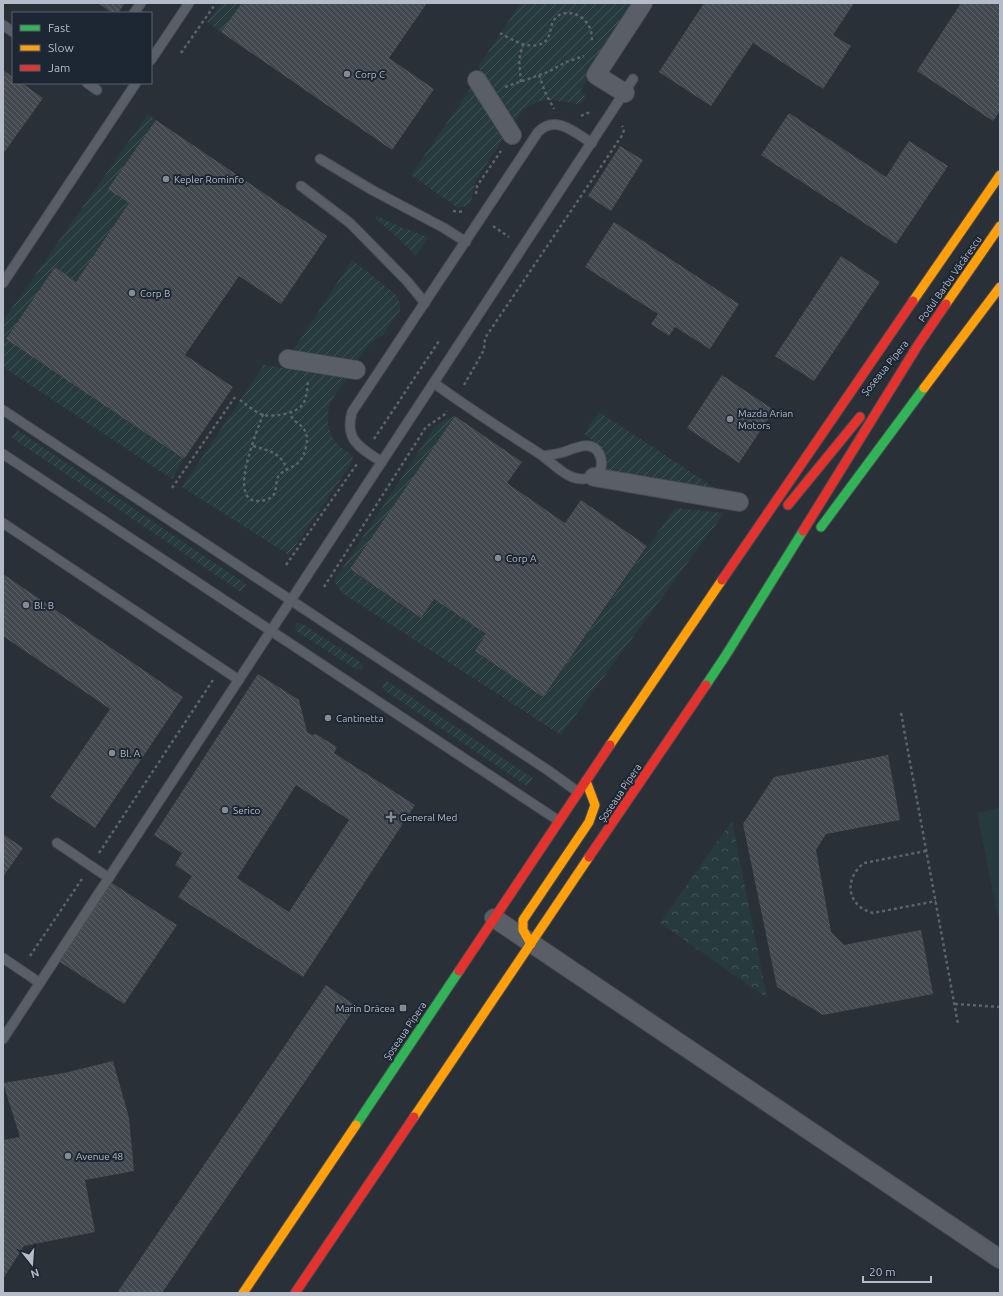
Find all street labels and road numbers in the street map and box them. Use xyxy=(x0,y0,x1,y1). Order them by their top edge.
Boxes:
street label: Podul Barbu Văcărescu xyxy=(916,234,984,324)
street label: Șoseaua Pipera xyxy=(859,338,911,398)
street label: Șoseaua Pipera xyxy=(596,762,644,824)
street label: Șoseaua Pipera xyxy=(381,1000,429,1062)

